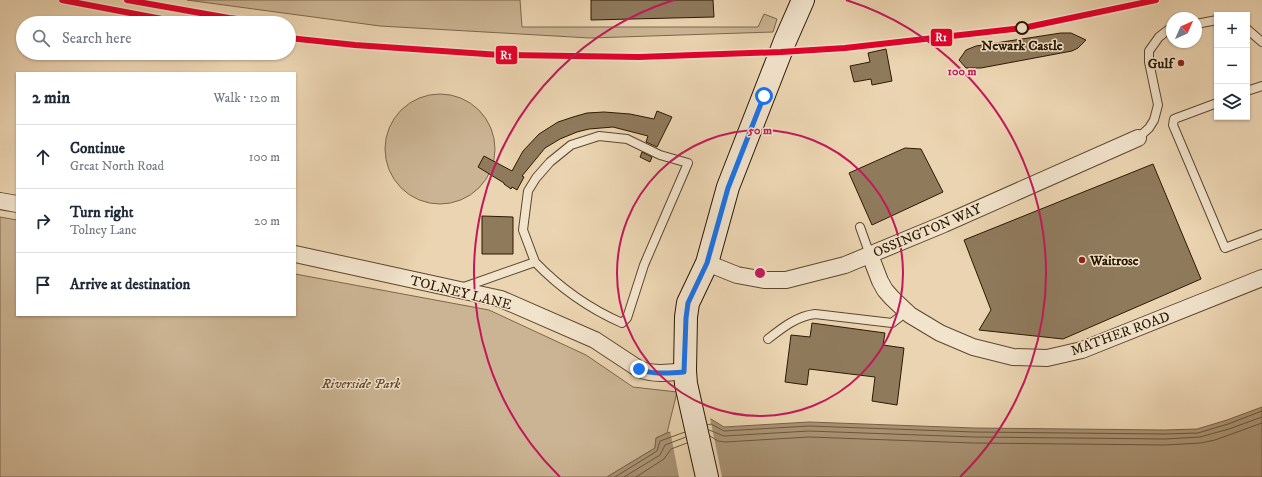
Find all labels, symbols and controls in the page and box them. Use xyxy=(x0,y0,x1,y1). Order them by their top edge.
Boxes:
north arrow xyxy=(1166,12,1202,48)
map controls xyxy=(1214,12,1250,120)
button: + xyxy=(1214,12,1250,48)
search box xyxy=(16,16,296,60)
marker: Newark Castle xyxy=(1015,21,1029,35)
icon: search xyxy=(30,27,52,49)
line badge: R1 xyxy=(930,28,953,47)
text: Search here xyxy=(62,29,131,48)
text: R1 xyxy=(935,31,947,45)
place label: Newark Castle xyxy=(981,37,1063,55)
line badge: R1 xyxy=(495,45,518,65)
button: − xyxy=(1214,48,1250,84)
text: R1 xyxy=(500,49,512,63)
place label: Gulf xyxy=(1148,55,1176,73)
marker: Gulf xyxy=(1176,58,1186,68)
text: 100 m xyxy=(948,64,976,79)
button: layers xyxy=(1214,84,1250,120)
text: 2 min xyxy=(32,87,70,109)
route start xyxy=(755,87,773,105)
text: Walk · 120 m xyxy=(214,90,280,106)
text: 50 m xyxy=(747,123,772,138)
text: Continue xyxy=(70,139,125,158)
icon: ahead xyxy=(32,146,54,168)
text: 100 m xyxy=(249,149,280,165)
text: Great North Road xyxy=(70,158,164,174)
street label: OSSINGTON WAY xyxy=(870,200,985,262)
text: Turn right xyxy=(70,203,133,222)
icon: right xyxy=(32,210,54,232)
text: 20 m xyxy=(254,213,280,229)
text: Tolney Lane xyxy=(70,222,137,238)
place label: Waitrose xyxy=(1089,252,1139,270)
marker: Waitrose xyxy=(1077,255,1087,265)
centre of rings xyxy=(753,266,767,280)
street label: TOLNEY LANE xyxy=(408,272,514,314)
icon: arrive xyxy=(32,274,54,296)
text: Arrive at destination xyxy=(70,275,190,294)
street label: MATHER ROAD xyxy=(1068,308,1172,360)
route end xyxy=(630,360,648,378)
park label: Riverside Park xyxy=(321,375,400,393)

